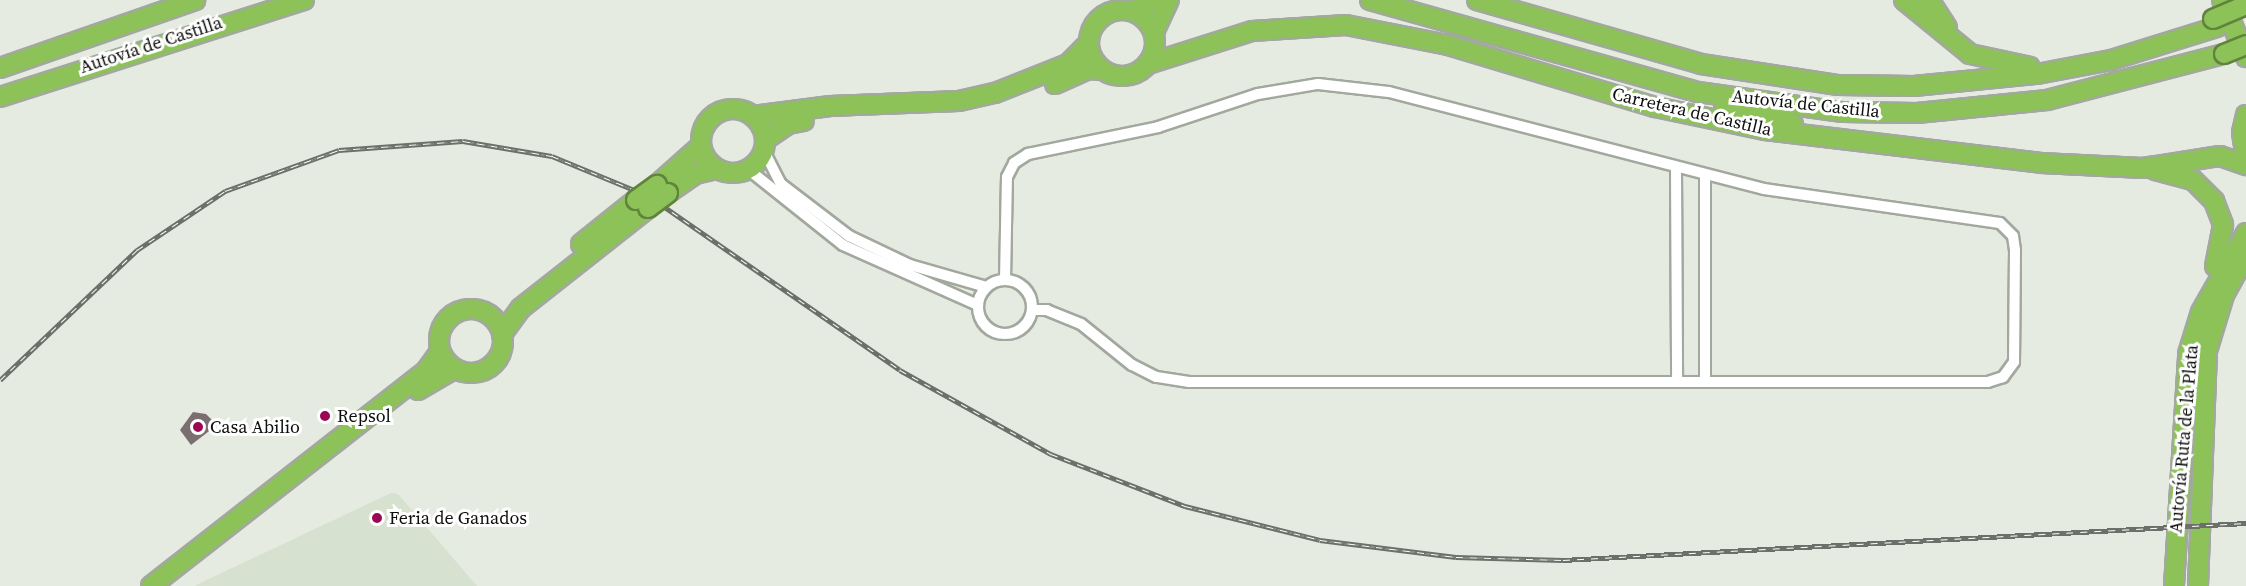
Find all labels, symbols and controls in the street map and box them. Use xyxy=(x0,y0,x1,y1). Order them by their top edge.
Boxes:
street label: Autovía de Castilla xyxy=(77,12,225,78)
street label: Carretera de Castilla xyxy=(1610,83,1774,141)
street label: Autovía de Castilla xyxy=(1731,86,1881,122)
street label: Autovía Ruta de la Plata xyxy=(2165,344,2203,534)
place label: Repsol xyxy=(337,405,391,427)
marker: Repsol xyxy=(318,409,332,423)
place label: Casa Abilio xyxy=(210,416,300,438)
marker: Casa Abilio xyxy=(191,420,205,434)
place label: Feria de Ganados xyxy=(389,507,527,529)
marker: Feria de Ganados xyxy=(370,511,384,525)

